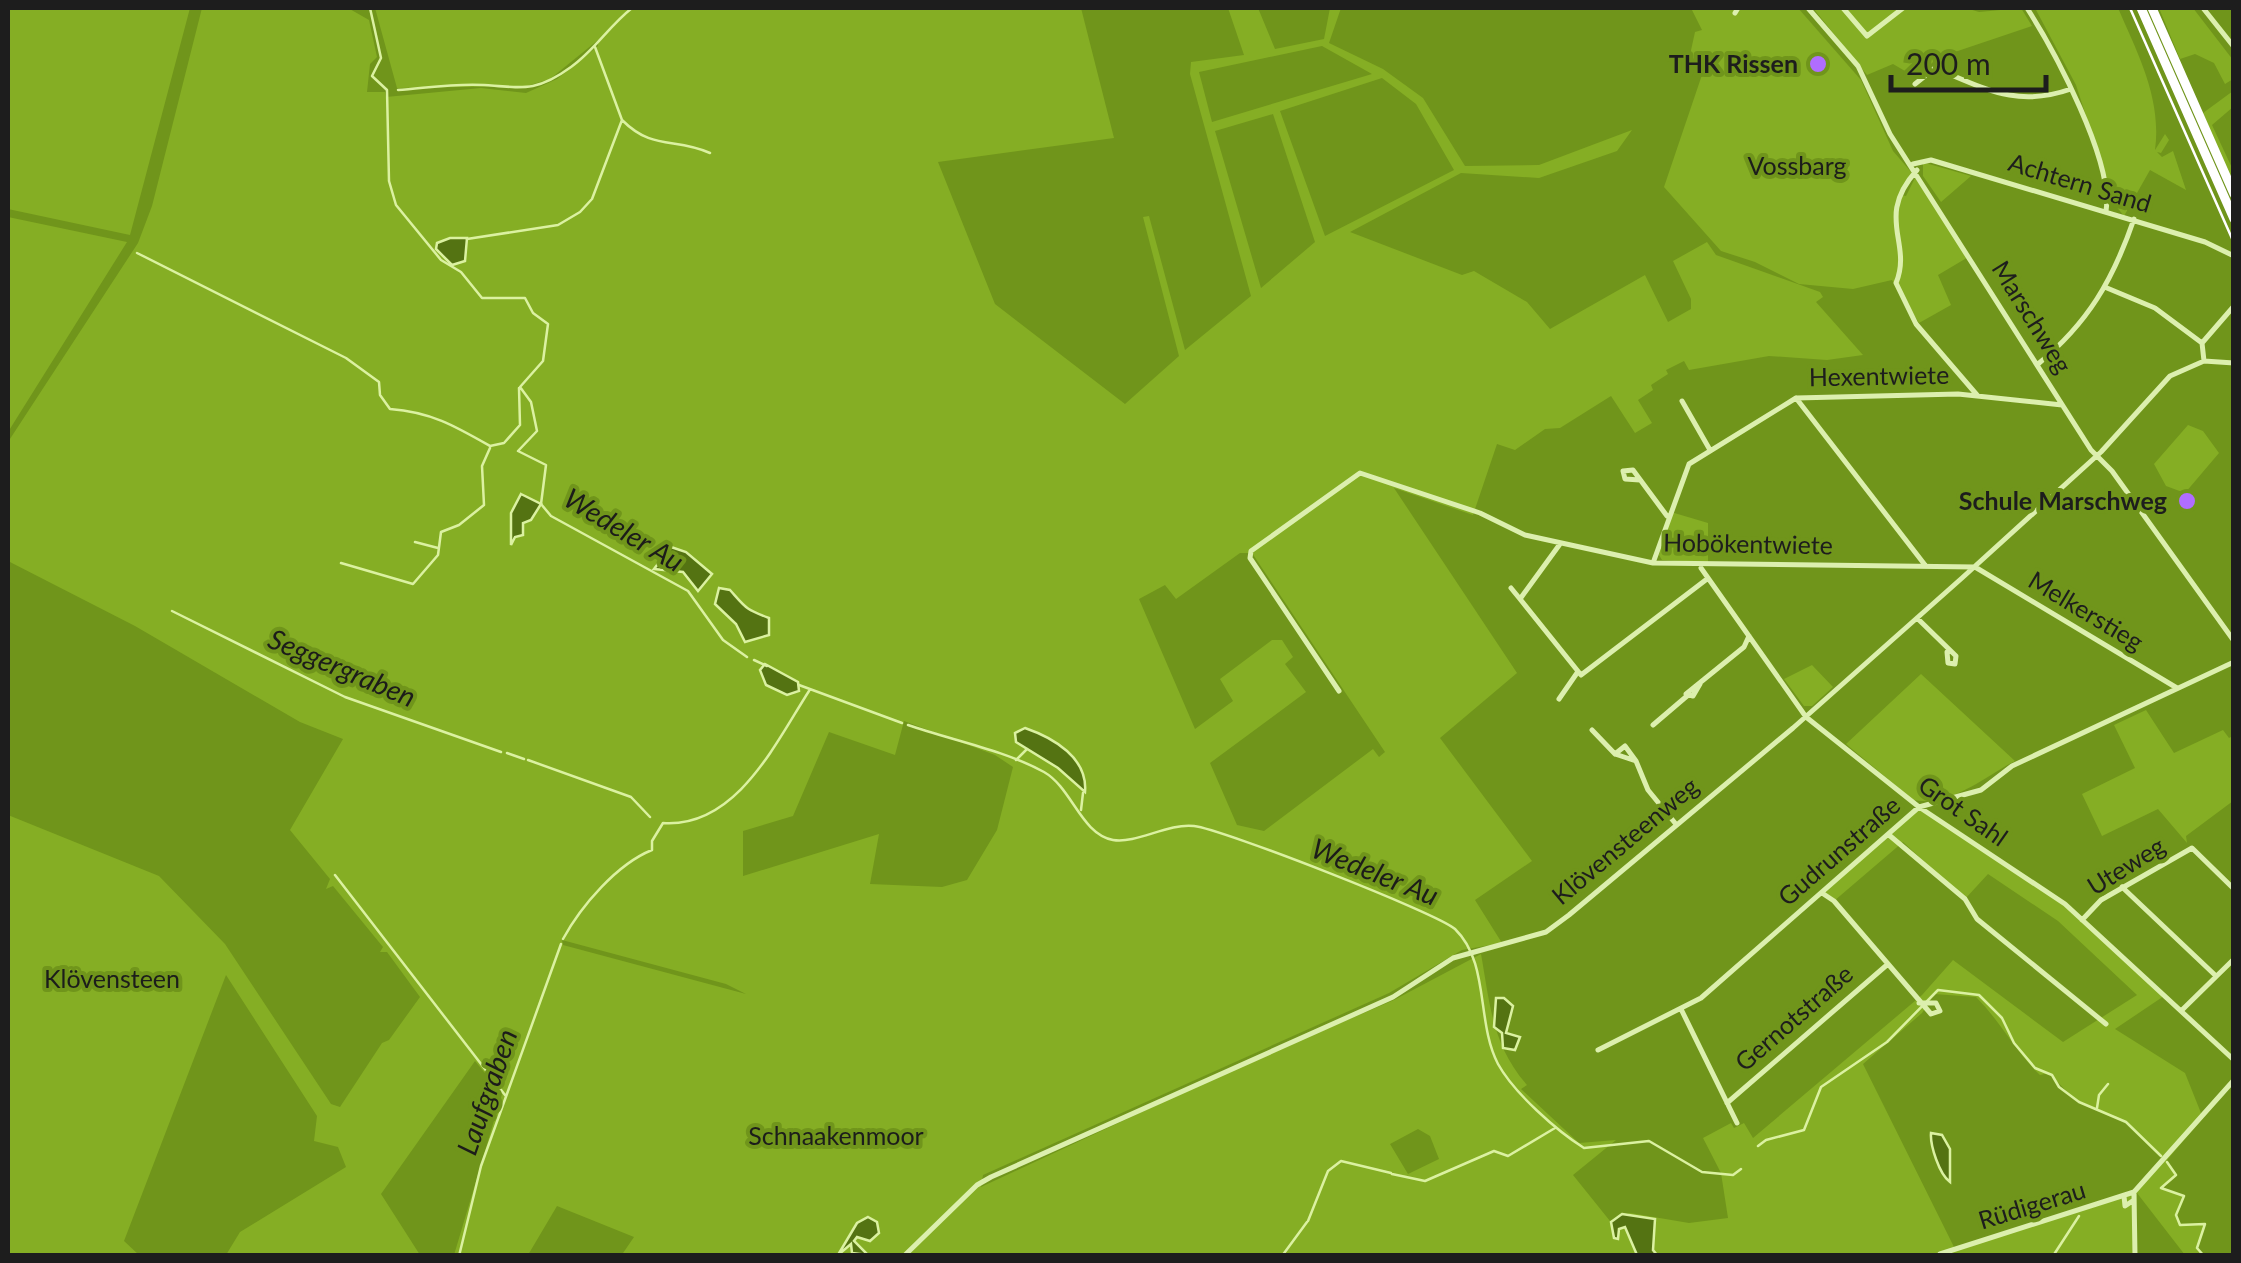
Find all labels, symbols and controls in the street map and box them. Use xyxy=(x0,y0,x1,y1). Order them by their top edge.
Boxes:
scale bar xyxy=(1891,30,2046,92)
text: 200 m xyxy=(1906,45,1991,81)
place label: THK Rissen xyxy=(1669,48,1798,78)
marker: THK Rissen xyxy=(1807,53,1829,75)
street label: Achtern Sand xyxy=(2005,146,2155,218)
park label: Vossbarg xyxy=(1747,150,1847,180)
street label: Marschweg xyxy=(1987,255,2079,378)
street label: Hexentwiete xyxy=(1809,359,1949,391)
water label: Wedeler Au xyxy=(559,480,690,578)
place label: Schule Marschweg xyxy=(1959,485,2167,515)
marker: Schule Marschweg xyxy=(2176,490,2198,512)
street label: Hobökentwiete xyxy=(1663,527,1833,559)
street label: Melkerstieg xyxy=(2024,564,2149,656)
water label: Seggergraben xyxy=(264,621,421,713)
street label: Grot Sahl xyxy=(1913,769,2014,852)
street label: Klövensteenweg xyxy=(1545,770,1704,910)
street label: Gudrunstraße xyxy=(1771,789,1905,911)
water label: Wedeler Au xyxy=(1307,830,1444,912)
street label: Uteweg xyxy=(2081,830,2170,901)
street label: Gernotstraße xyxy=(1728,958,1858,1076)
park label: Klövensteen xyxy=(44,963,180,993)
water label: Laufgraben xyxy=(449,1024,523,1159)
park label: Schnaakenmoor xyxy=(748,1120,924,1150)
street label: Rüdigerau xyxy=(1975,1174,2089,1235)

